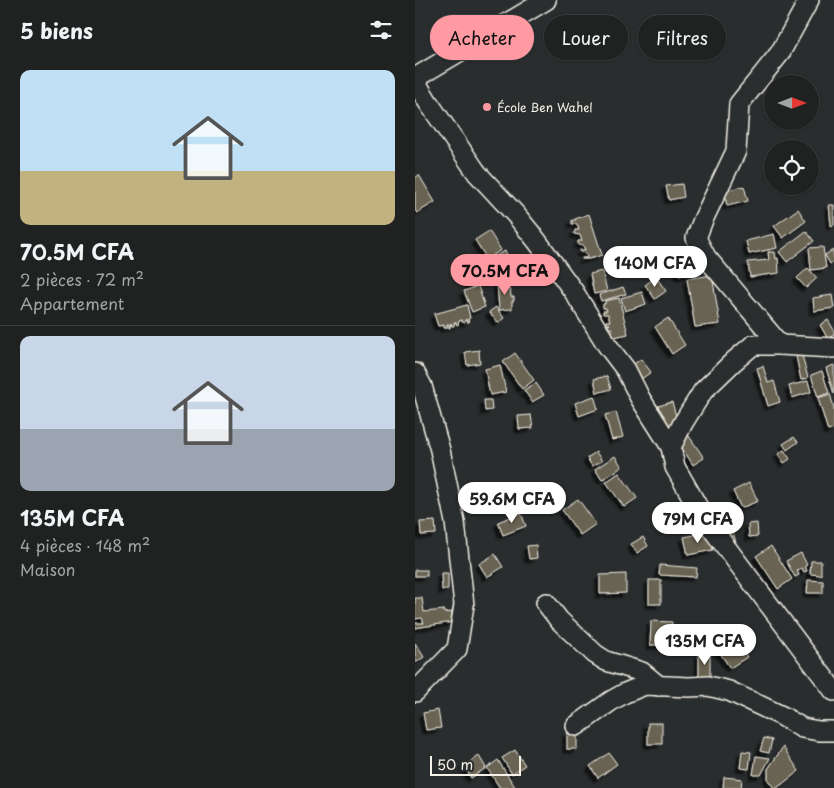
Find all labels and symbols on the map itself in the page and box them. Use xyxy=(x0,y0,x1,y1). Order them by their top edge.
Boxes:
north arrow xyxy=(764,75,819,130)
place label: École Ben Wahel xyxy=(497,98,593,116)
marker: École Ben Wahel xyxy=(481,101,493,113)
pin: 140M CFA xyxy=(603,246,707,288)
pin: 70.5M CFA xyxy=(448,254,562,296)
pin: 59.6M CFA xyxy=(455,482,569,524)
pin: 79M CFA xyxy=(652,502,744,544)
pin: 135M CFA xyxy=(653,624,757,666)
scale bar xyxy=(430,753,521,776)

